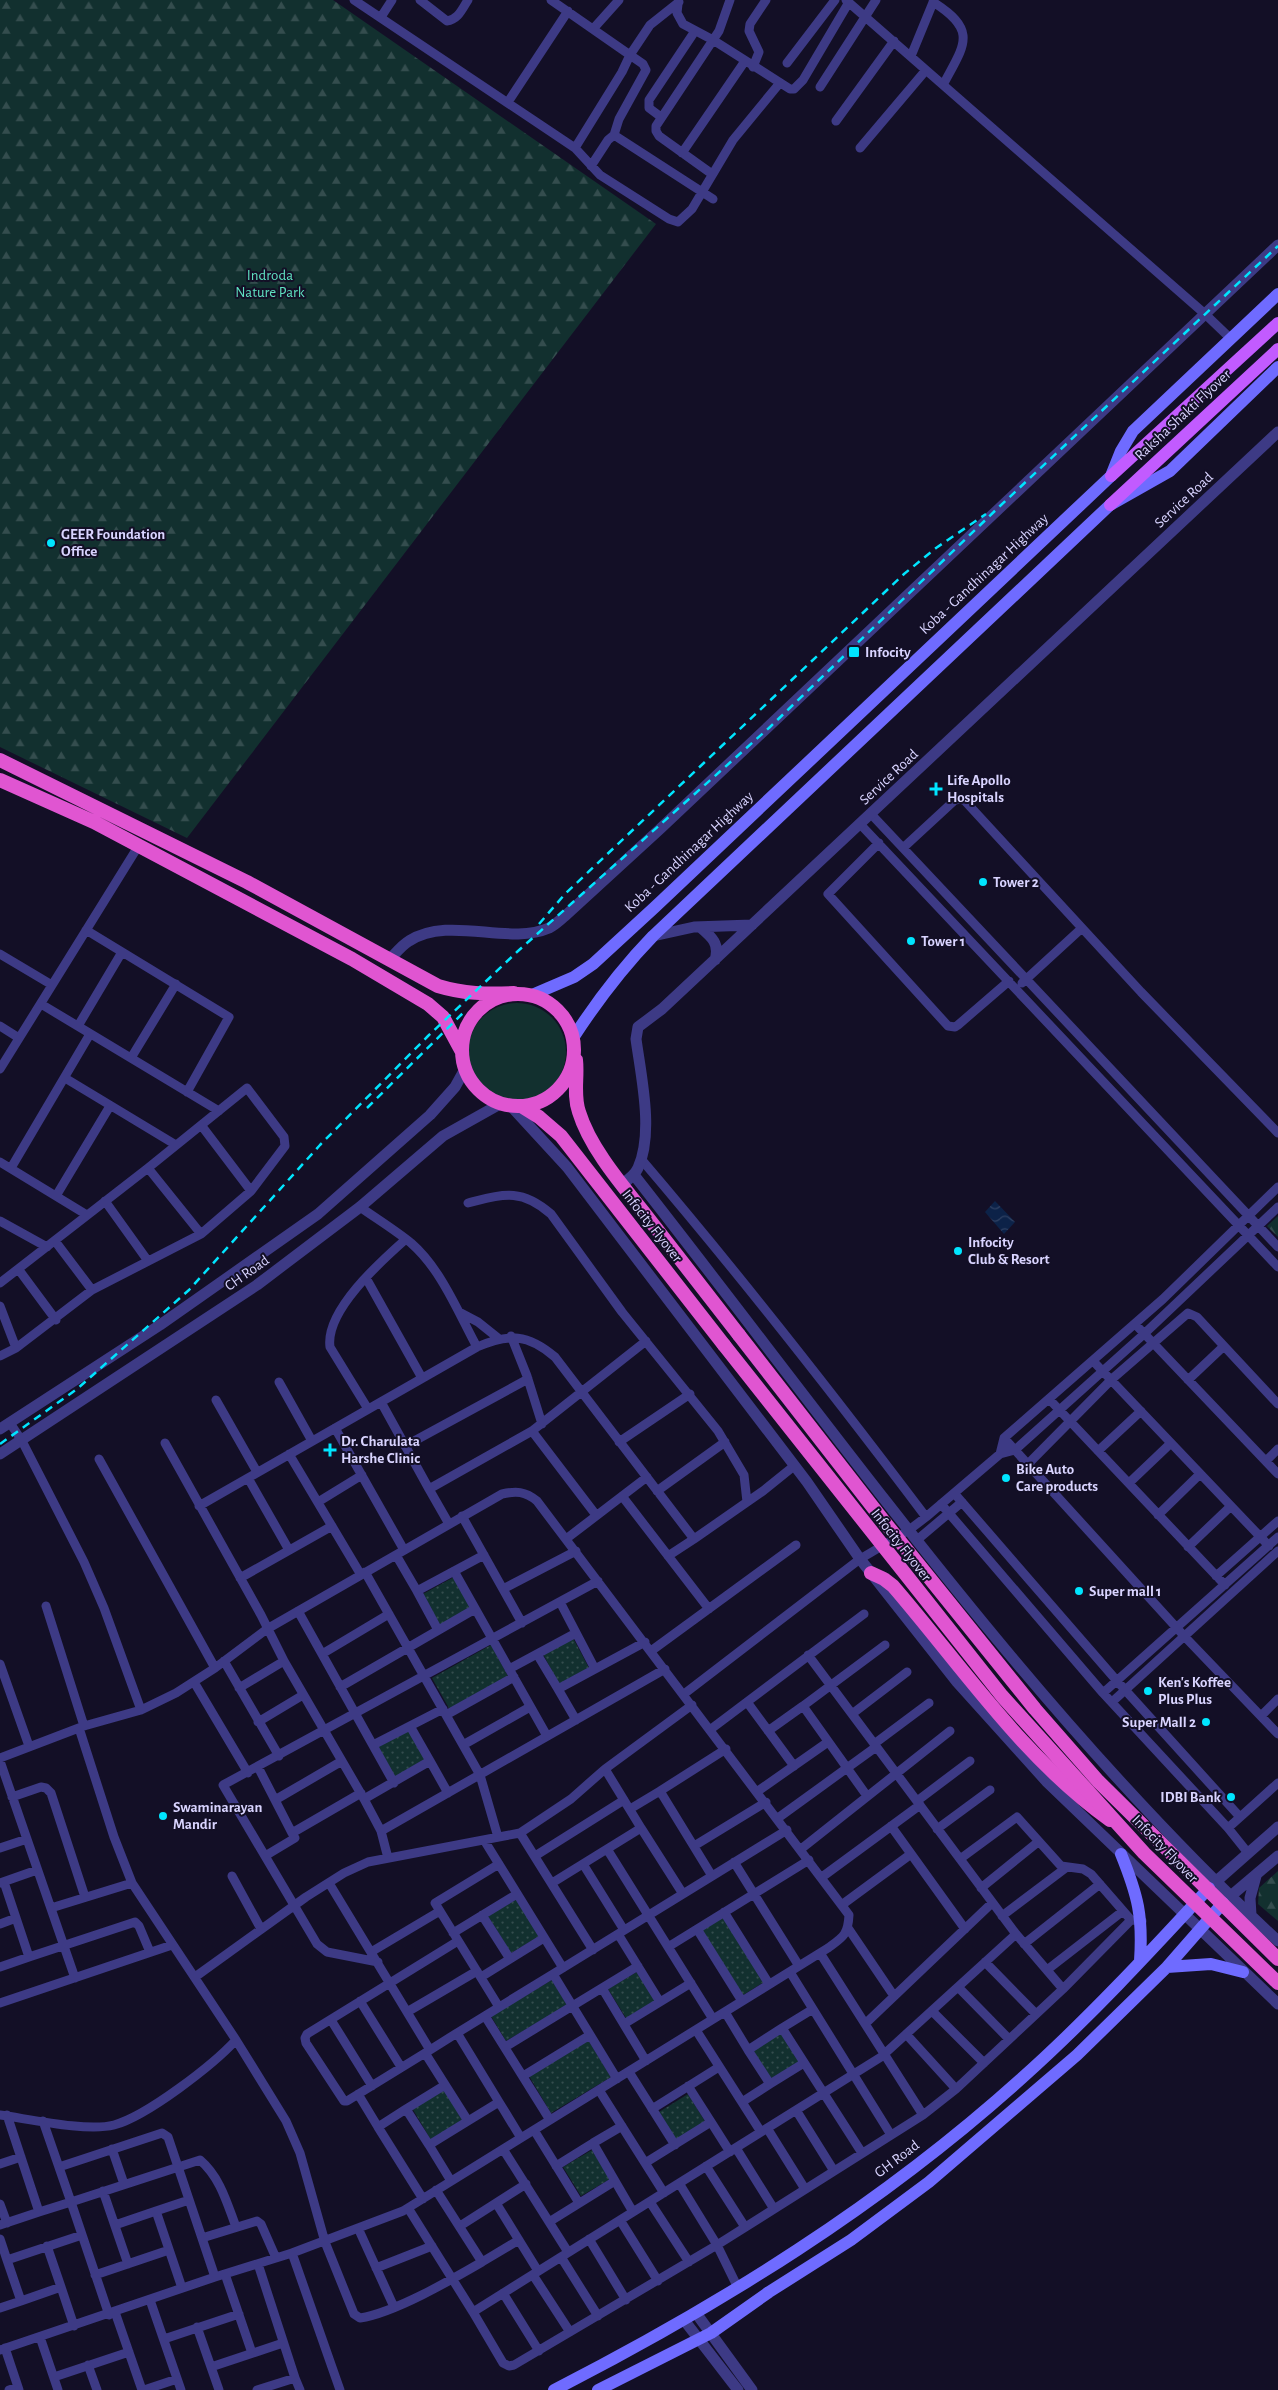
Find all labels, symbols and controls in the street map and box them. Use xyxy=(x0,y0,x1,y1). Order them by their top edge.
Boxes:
park label: Indroda Nature Park xyxy=(235,268,305,300)
street label: Raksha Shakti Flyover xyxy=(1132,367,1234,463)
street label: Service Road xyxy=(1152,469,1216,531)
street label: Koba - Gandhinagar Highway xyxy=(917,510,1052,637)
place label: GEER Foundation Office xyxy=(61,527,165,559)
marker: GEER Foundation Office xyxy=(45,537,57,549)
marker: Infocity xyxy=(847,645,861,659)
place label: Infocity xyxy=(865,645,911,660)
street label: Service Road xyxy=(857,746,921,808)
place label: Life Apollo Hospitals xyxy=(947,773,1011,805)
marker: Life Apollo Hospitals xyxy=(929,782,943,796)
street label: Koba - Gandhinagar Highway xyxy=(622,788,757,915)
place label: Tower 2 xyxy=(993,875,1039,890)
marker: Tower 2 xyxy=(977,876,989,888)
place label: Tower 1 xyxy=(921,934,965,949)
marker: Tower 1 xyxy=(905,935,917,947)
street label: Infocity Flyover xyxy=(619,1187,685,1265)
place label: Infocity Club & Resort xyxy=(968,1235,1050,1267)
marker: Infocity Club & Resort xyxy=(952,1245,964,1257)
street label: CH Road xyxy=(222,1252,272,1294)
place label: Dr. Charulata Harshe Clinic xyxy=(341,1434,420,1466)
marker: Dr. Charulata Harshe Clinic xyxy=(323,1443,337,1457)
place label: Bike Auto Care products xyxy=(1016,1462,1098,1494)
marker: Bike Auto Care products xyxy=(1000,1472,1012,1484)
street label: Infocity Flyover xyxy=(868,1506,934,1584)
place label: Super mall 1 xyxy=(1089,1584,1162,1599)
marker: Super mall 1 xyxy=(1073,1585,1085,1597)
place label: Ken's Koffee Plus Plus xyxy=(1158,1675,1231,1707)
marker: Ken's Koffee Plus Plus xyxy=(1142,1685,1154,1697)
place label: Super Mall 2 xyxy=(1122,1715,1196,1730)
marker: Super Mall 2 xyxy=(1200,1716,1212,1728)
place label: IDBI Bank xyxy=(1160,1790,1222,1805)
marker: IDBI Bank xyxy=(1225,1791,1237,1803)
place label: Swaminarayan Mandir xyxy=(173,1800,262,1832)
marker: Swaminarayan Mandir xyxy=(157,1810,169,1822)
street label: Infocity Flyover xyxy=(1129,1812,1201,1886)
street label: GH Road xyxy=(872,2137,922,2181)

